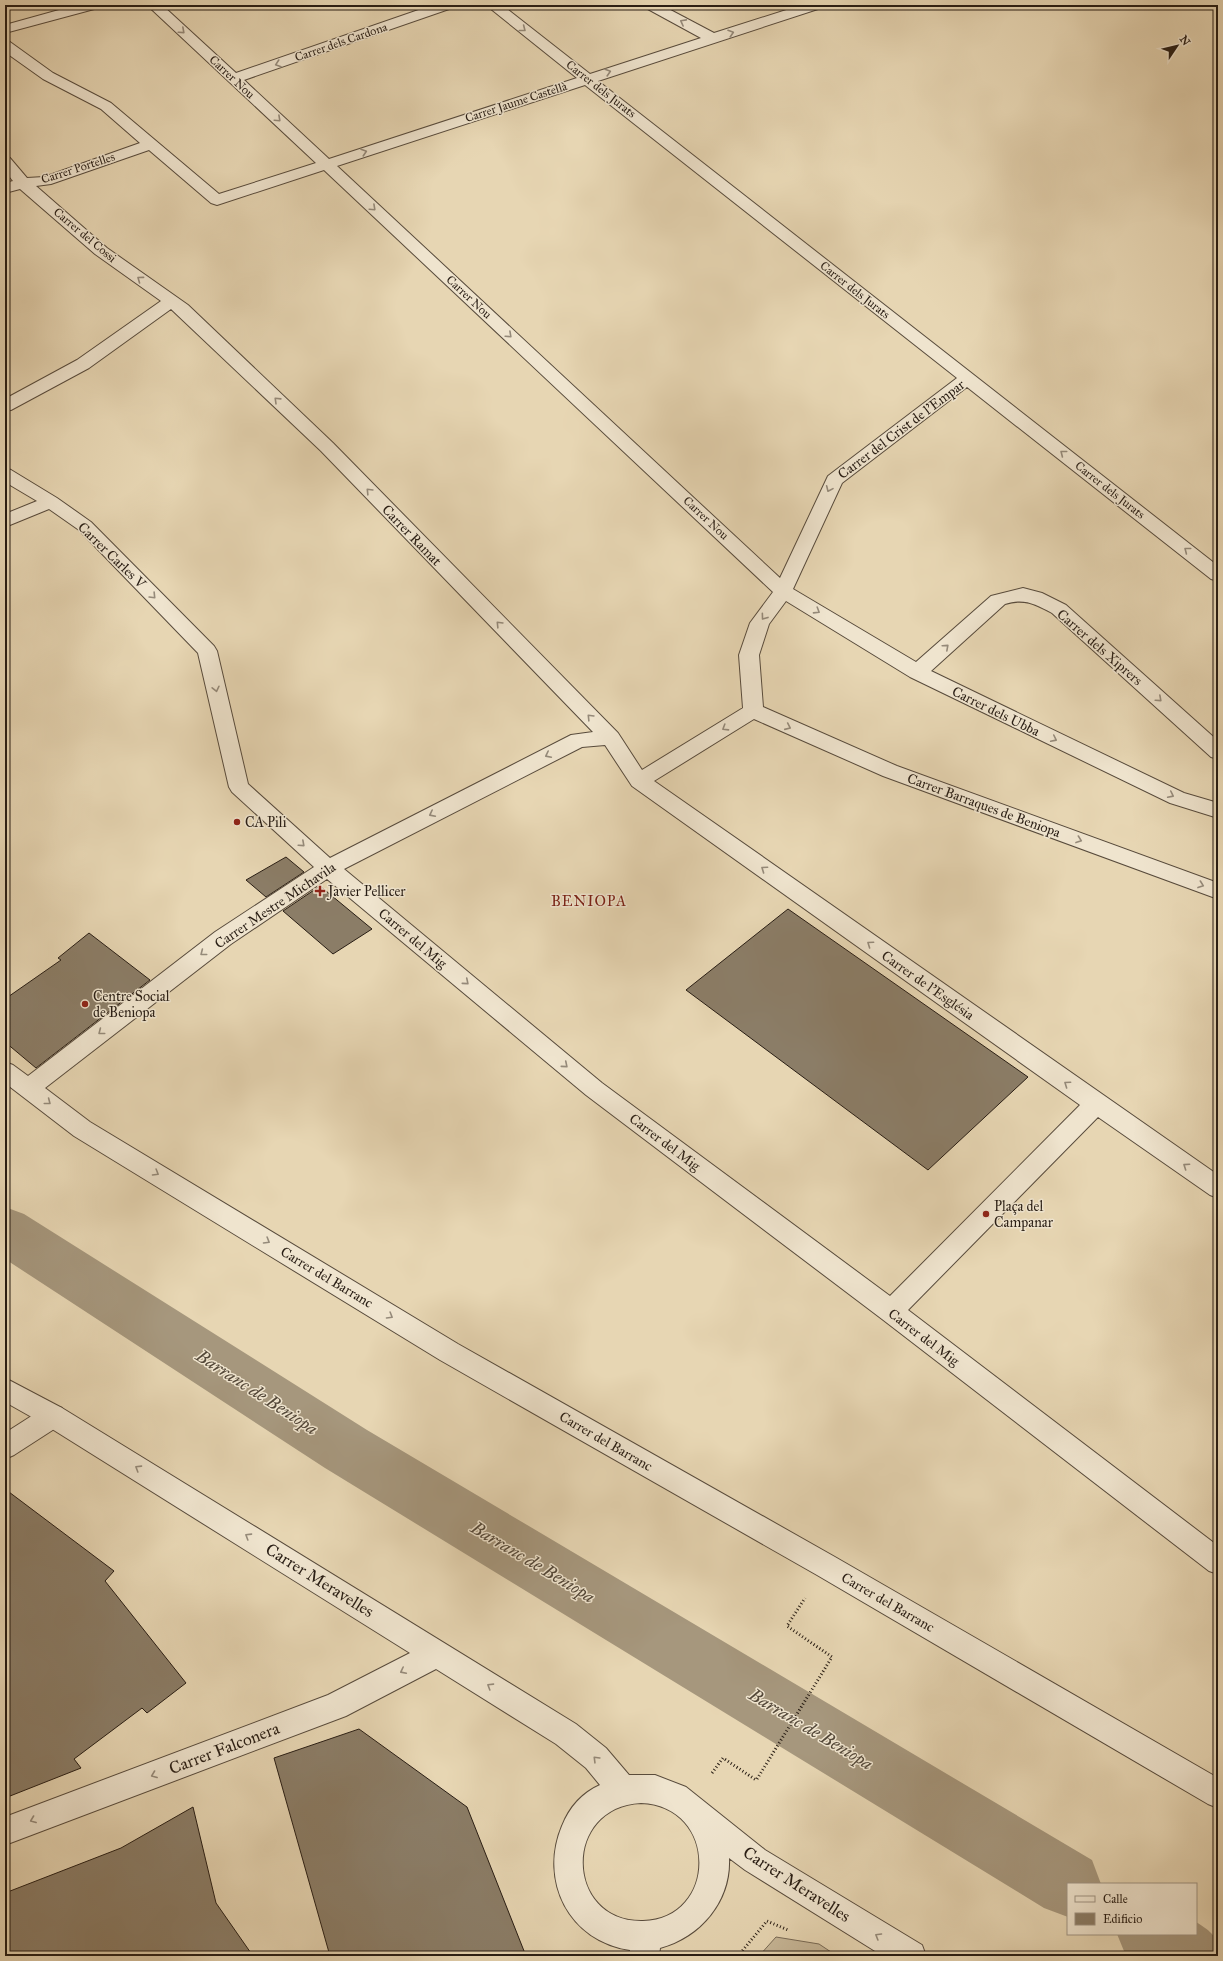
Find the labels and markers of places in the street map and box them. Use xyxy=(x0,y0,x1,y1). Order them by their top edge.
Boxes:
place label: CA Pili xyxy=(245,814,287,831)
marker: CA Pili xyxy=(232,817,242,827)
place label: Javier Pellicer xyxy=(326,883,406,901)
marker: Javier Pellicer xyxy=(315,886,325,896)
place label: Centre Social de Beniopa xyxy=(93,988,170,1021)
marker: Centre Social de Beniopa xyxy=(80,999,90,1009)
place label: Plaça del Campanar xyxy=(994,1198,1054,1231)
marker: Plaça del Campanar xyxy=(981,1209,991,1219)

